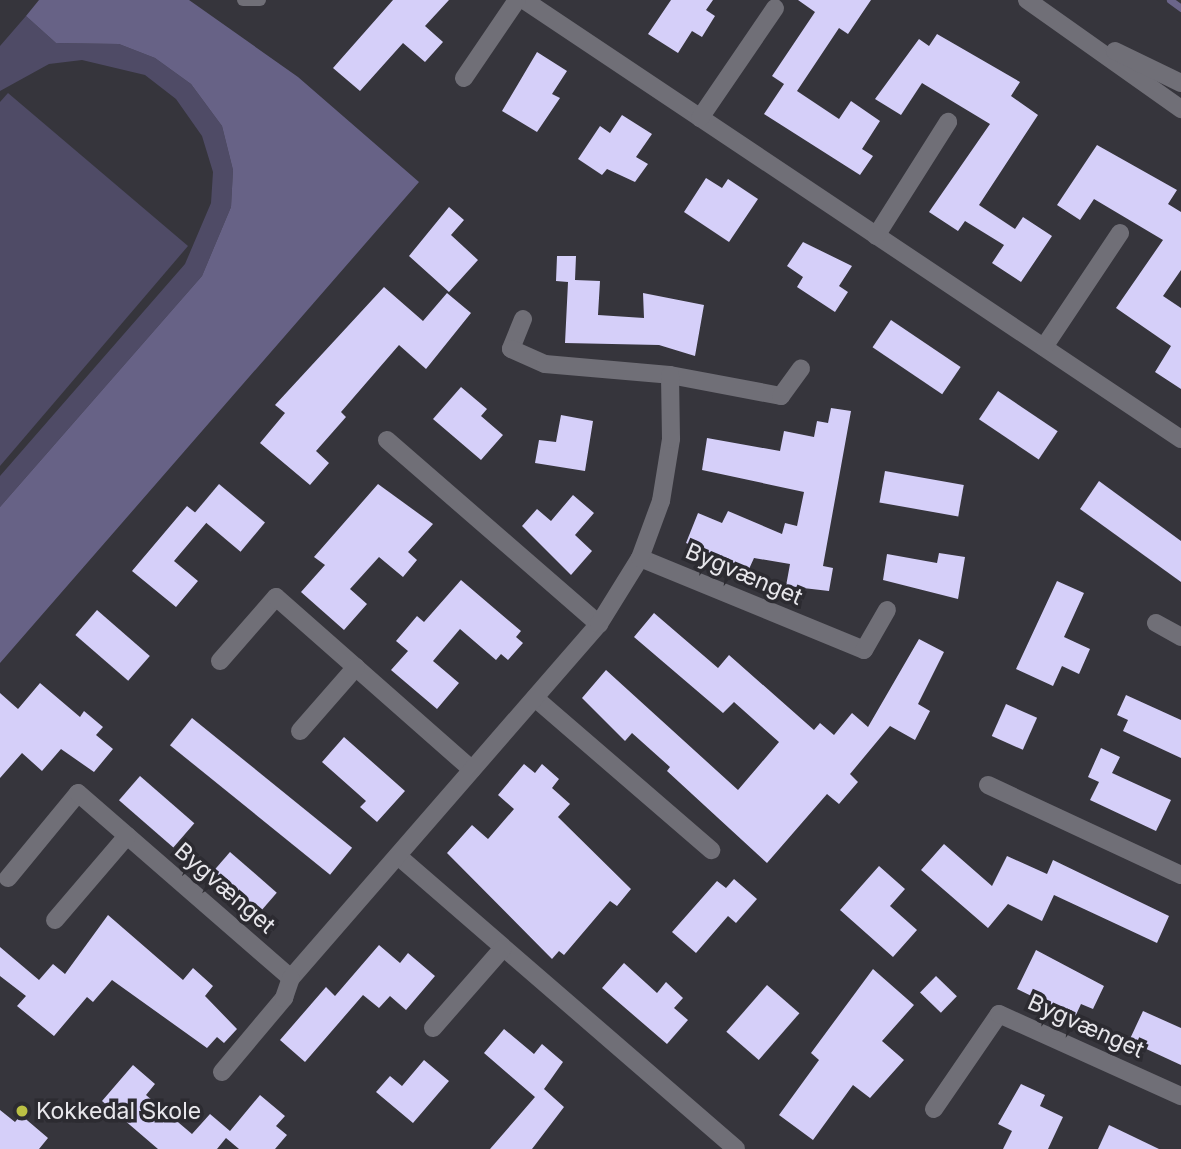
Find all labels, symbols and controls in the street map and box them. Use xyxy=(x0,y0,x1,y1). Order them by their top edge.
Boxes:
street label: Bygvænget xyxy=(681,537,807,611)
street label: Bygvænget xyxy=(169,837,281,939)
street label: Bygvænget xyxy=(1024,988,1148,1064)
place label: Kokkedal Skole xyxy=(36,1097,201,1125)
marker: Kokkedal Skole xyxy=(14,1103,30,1119)

